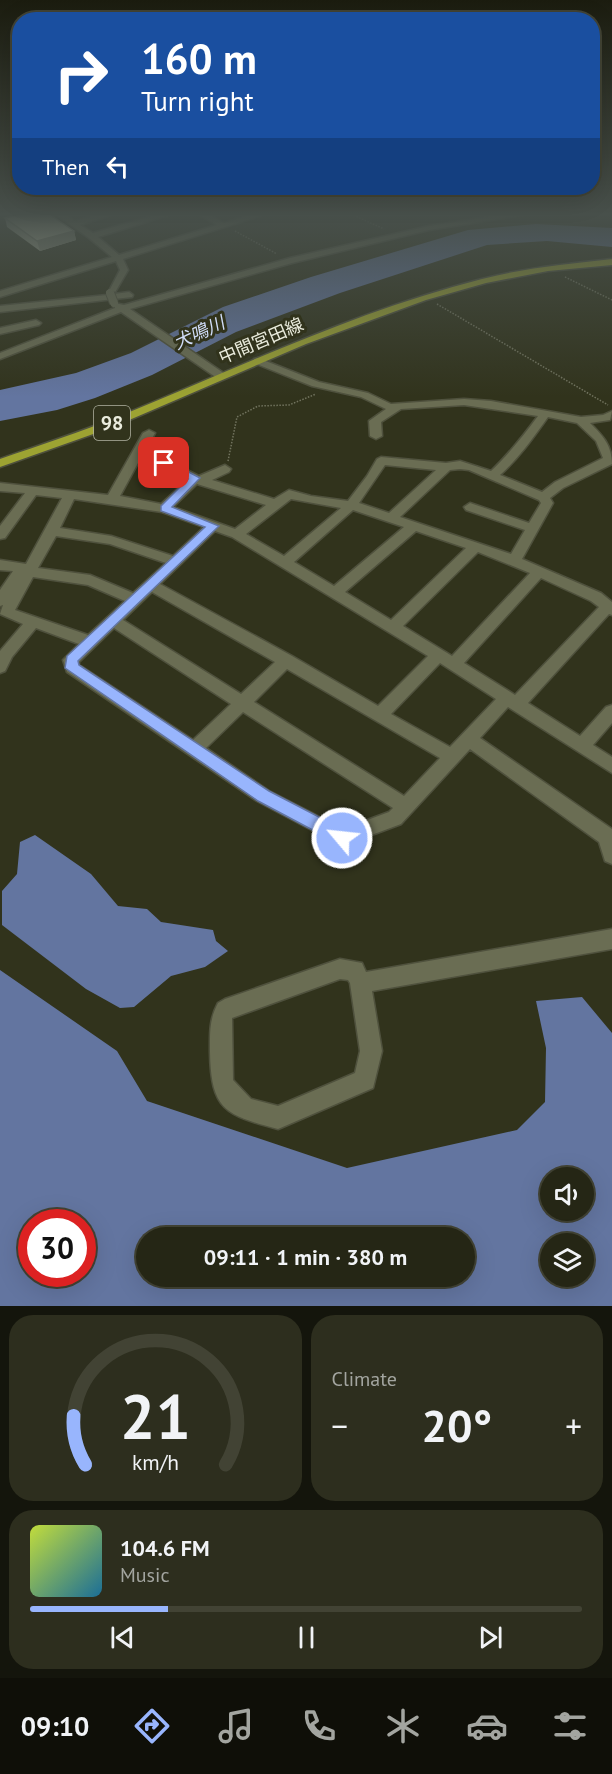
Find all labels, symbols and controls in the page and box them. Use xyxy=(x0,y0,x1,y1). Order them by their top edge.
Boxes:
text: 160 m xyxy=(141,31,257,86)
icon: right xyxy=(42,36,120,114)
text: Turn right xyxy=(141,84,254,118)
icon: left xyxy=(101,150,134,183)
text: Then xyxy=(42,153,89,181)
water label: 犬鳴川 xyxy=(169,310,230,354)
street label: 中間宮田線 xyxy=(215,312,307,369)
road number: 98 xyxy=(94,406,130,440)
pin xyxy=(138,437,189,488)
icon: arrive xyxy=(147,446,180,479)
position arrow xyxy=(310,806,374,870)
map controls xyxy=(540,1167,594,1287)
button: sound xyxy=(540,1167,594,1221)
speed limit sign: 30 xyxy=(18,1209,96,1287)
button: layers xyxy=(540,1233,594,1287)
text: 09:11 · 1 min · 380 m xyxy=(204,1243,407,1271)
text: Climate xyxy=(332,1366,397,1392)
text: 21 xyxy=(120,1375,191,1456)
text: 20° xyxy=(421,1396,492,1454)
text: − xyxy=(332,1404,348,1447)
text: + xyxy=(565,1404,582,1447)
text: km/h xyxy=(132,1448,179,1476)
text: 104.6 FM xyxy=(120,1534,210,1562)
text: Music xyxy=(120,1562,169,1588)
icon: previous xyxy=(106,1621,139,1654)
icon: pause xyxy=(290,1621,323,1654)
icon: next xyxy=(474,1621,507,1654)
icon: directions xyxy=(131,1705,173,1747)
icon: music xyxy=(215,1705,257,1747)
icon: phone xyxy=(298,1705,340,1747)
icon: climate xyxy=(382,1705,424,1747)
icon: car xyxy=(466,1705,508,1747)
icon: filters xyxy=(549,1705,591,1747)
text: 09:10 xyxy=(21,1709,89,1743)

